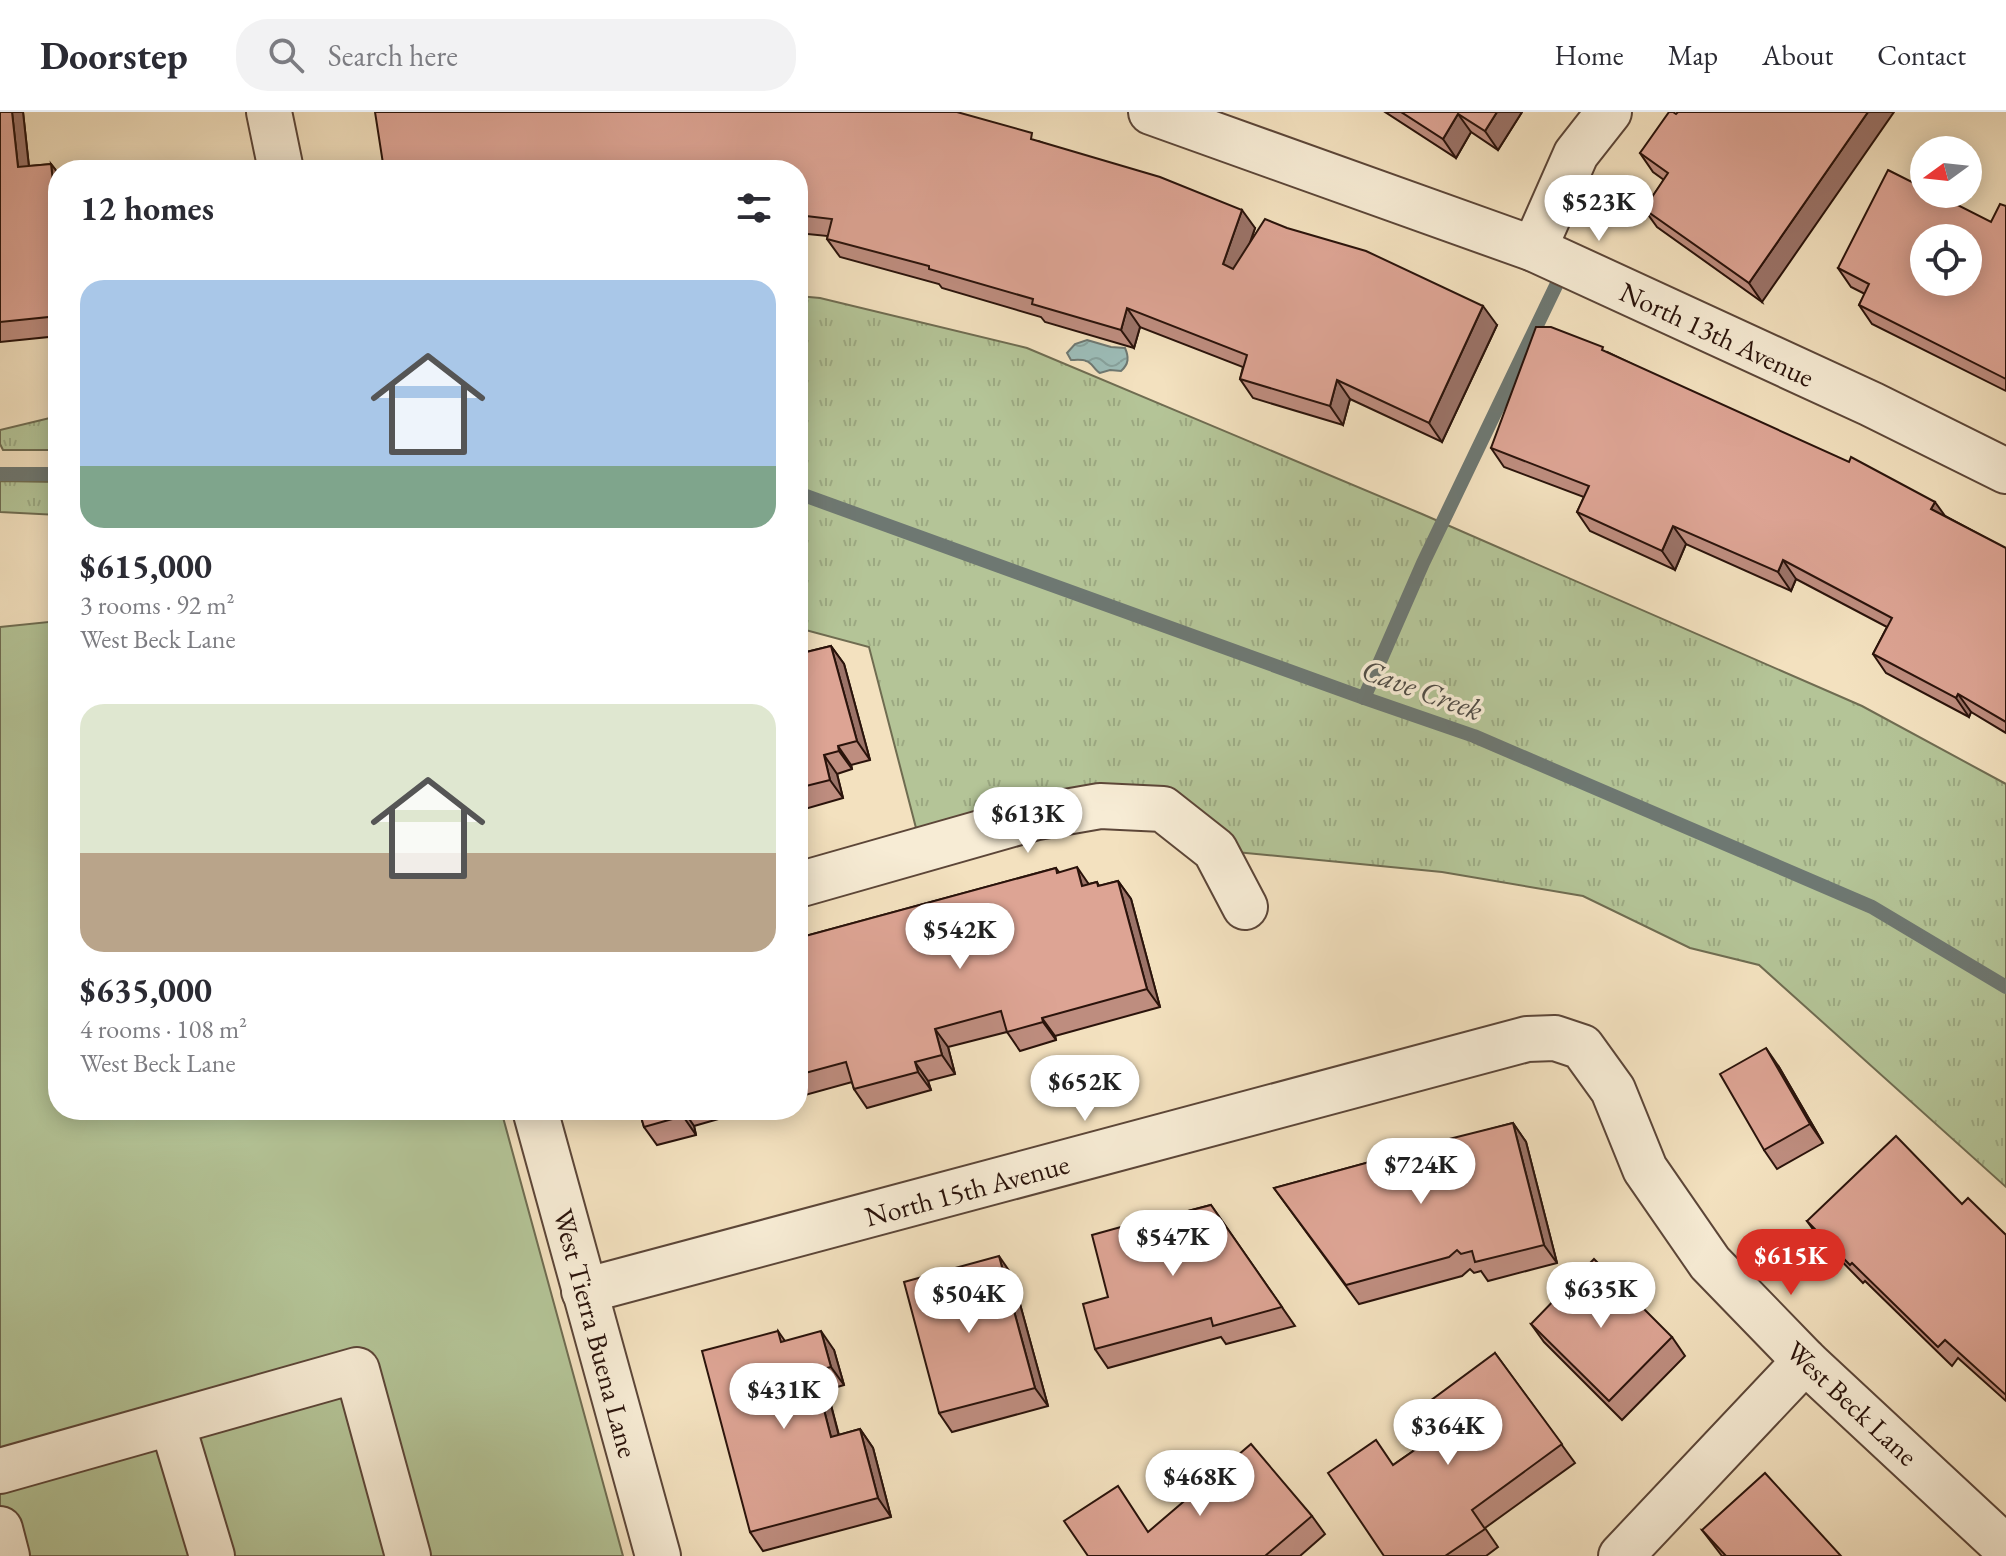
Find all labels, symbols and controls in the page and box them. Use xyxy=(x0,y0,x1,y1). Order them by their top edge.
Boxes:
search box xyxy=(236,19,796,91)
text: Doorstep xyxy=(40,31,188,80)
icon: search xyxy=(264,33,308,77)
text: Search here xyxy=(328,36,458,75)
text: Home xyxy=(1554,37,1624,73)
text: Map xyxy=(1668,37,1718,73)
text: About xyxy=(1762,37,1833,73)
text: Contact xyxy=(1877,37,1966,73)
north arrow xyxy=(1910,136,1982,208)
map controls xyxy=(1910,136,1982,296)
pin: $523K xyxy=(1543,175,1655,243)
text: $523K xyxy=(1562,184,1636,218)
text: 12 homes xyxy=(80,186,214,230)
icon: filters xyxy=(732,186,776,230)
button: locate xyxy=(1910,224,1982,296)
street label: North 13th Avenue xyxy=(1614,273,1820,395)
icon: home xyxy=(356,332,500,476)
text: $615,000 xyxy=(80,544,212,588)
text: 3 rooms · 92 m² xyxy=(80,588,235,622)
text: West Beck Lane xyxy=(80,622,236,656)
water label: Cave Creek xyxy=(1356,650,1488,729)
icon: home xyxy=(356,756,500,900)
pin: $613K xyxy=(972,787,1084,855)
text: $613K xyxy=(991,796,1065,830)
pin: $542K xyxy=(904,903,1016,971)
text: $542K xyxy=(923,912,997,946)
text: $635,000 xyxy=(80,968,212,1012)
text: 4 rooms · 108 m² xyxy=(80,1012,247,1046)
text: West Beck Lane xyxy=(80,1046,236,1080)
pin: $652K xyxy=(1029,1055,1141,1123)
text: $652K xyxy=(1048,1064,1122,1098)
pin: $724K xyxy=(1365,1138,1477,1206)
street label: North 15th Avenue xyxy=(861,1145,1073,1235)
text: $724K xyxy=(1384,1147,1458,1181)
street label: West Tierra Buena Lane xyxy=(545,1205,647,1461)
pin: $547K xyxy=(1117,1210,1229,1278)
text: $547K xyxy=(1136,1219,1210,1253)
pin: $615K xyxy=(1735,1229,1847,1297)
text: $615K xyxy=(1754,1238,1828,1272)
pin: $635K xyxy=(1545,1262,1657,1330)
pin: $504K xyxy=(913,1267,1025,1335)
text: $635K xyxy=(1564,1271,1638,1305)
text: $504K xyxy=(932,1276,1006,1310)
street label: West Beck Lane xyxy=(1778,1333,1926,1473)
pin: $431K xyxy=(728,1363,840,1431)
text: $431K xyxy=(747,1372,821,1406)
pin: $364K xyxy=(1392,1399,1504,1467)
text: $364K xyxy=(1411,1408,1485,1442)
pin: $468K xyxy=(1144,1450,1256,1518)
text: $468K xyxy=(1163,1459,1237,1493)

